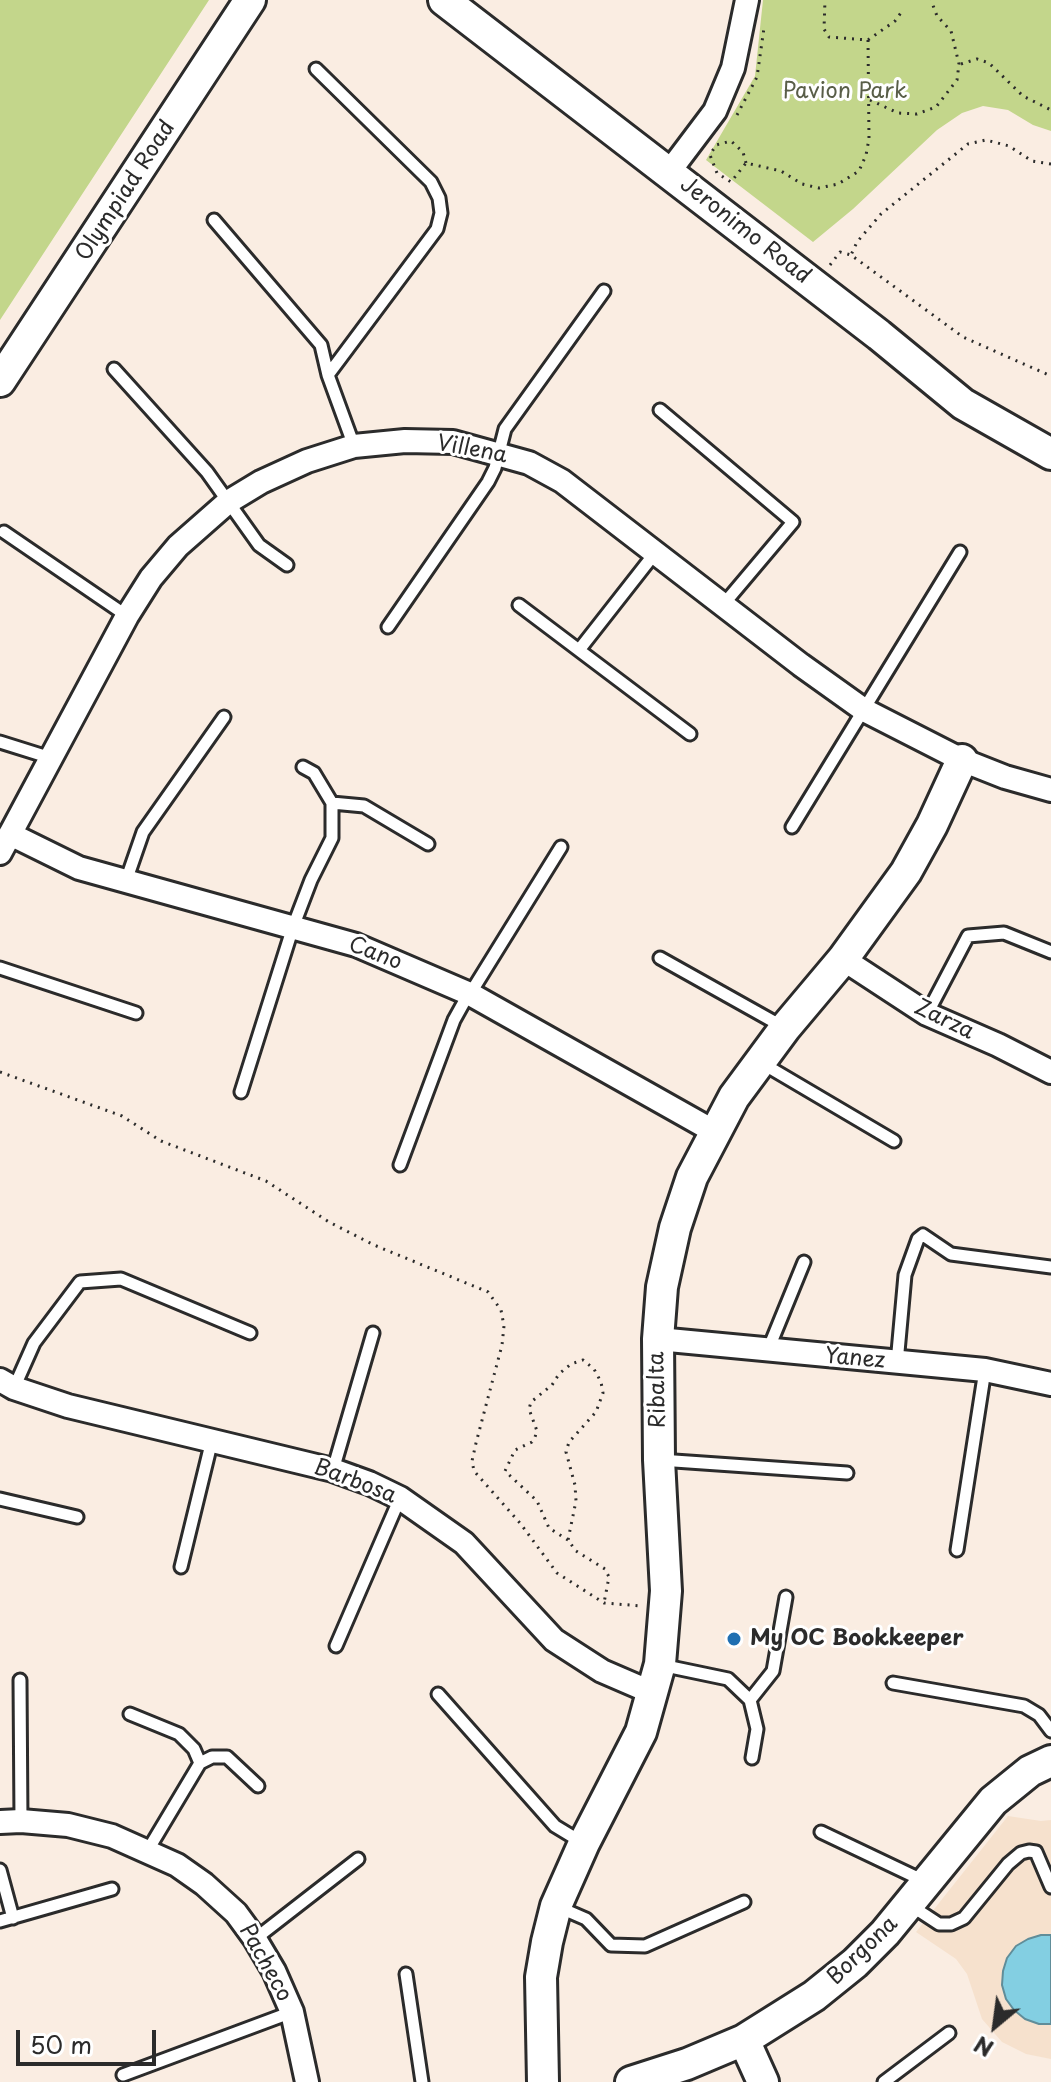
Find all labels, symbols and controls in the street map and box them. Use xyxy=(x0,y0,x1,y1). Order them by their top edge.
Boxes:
park label: Pavion Park xyxy=(783,79,907,105)
street label: Olympiad Road xyxy=(71,116,181,266)
street label: Jeronimo Road xyxy=(675,172,815,290)
street label: Villena xyxy=(435,430,509,470)
street label: Cano xyxy=(345,932,405,976)
street label: Zarza xyxy=(910,994,978,1046)
street label: Yanez xyxy=(824,1343,886,1375)
street label: Ribalta xyxy=(644,1351,672,1429)
street label: Barbosa xyxy=(310,1454,400,1510)
place label: My OC Bookkeeper xyxy=(750,1626,963,1652)
marker: My OC Bookkeeper xyxy=(725,1630,743,1648)
street label: Borgona xyxy=(822,1911,904,1991)
street label: Pacheco xyxy=(233,1920,297,2006)
north arrow xyxy=(955,1986,1035,2066)
scale bar xyxy=(20,2014,160,2064)
text: 50 m xyxy=(30,2026,92,2062)
text: N xyxy=(967,2029,999,2066)

